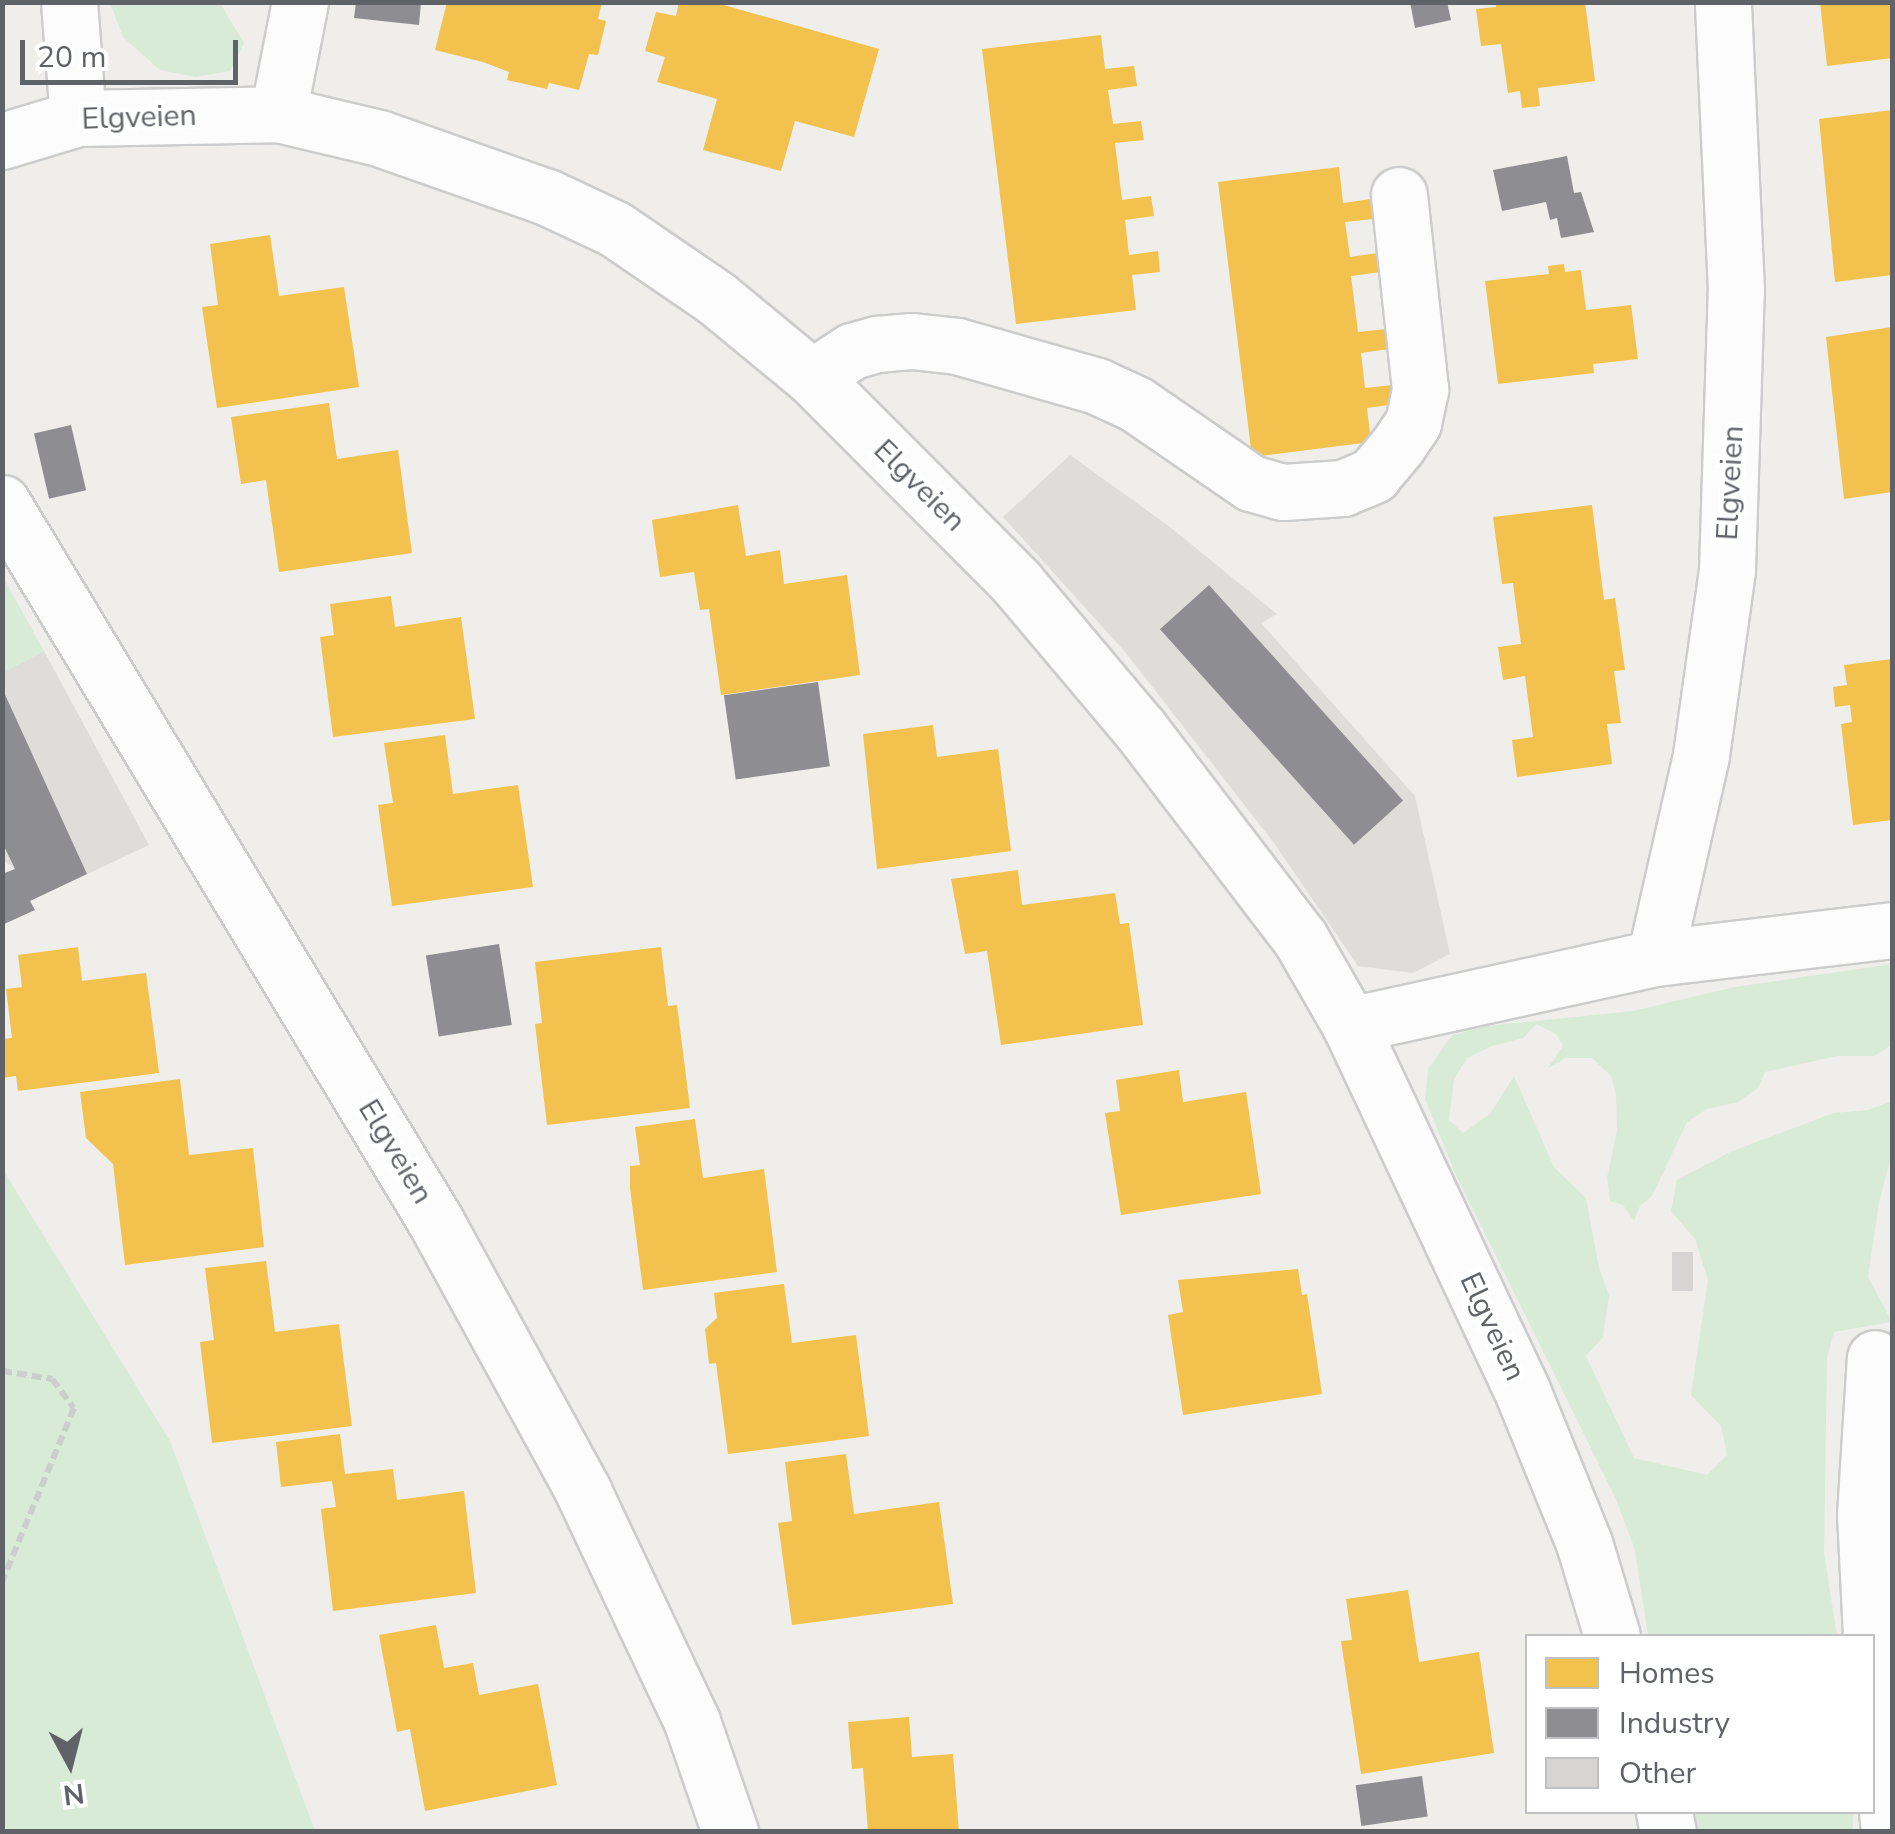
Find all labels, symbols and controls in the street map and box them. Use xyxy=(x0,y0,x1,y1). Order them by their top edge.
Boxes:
scale bar xyxy=(25,20,242,82)
text: 20 m xyxy=(37,37,106,78)
street label: Elgveien xyxy=(81,98,197,138)
street label: Elgveien xyxy=(1710,425,1752,541)
street label: Elgveien xyxy=(866,433,972,539)
street label: Elgveien xyxy=(350,1093,440,1211)
street label: Elgveien xyxy=(1451,1267,1533,1387)
legend xyxy=(1525,1634,1875,1814)
text: Homes xyxy=(1619,1653,1715,1694)
text: Industry xyxy=(1619,1703,1730,1744)
north arrow xyxy=(20,1714,120,1814)
text: Other xyxy=(1619,1753,1696,1794)
text: N xyxy=(61,1774,86,1814)

